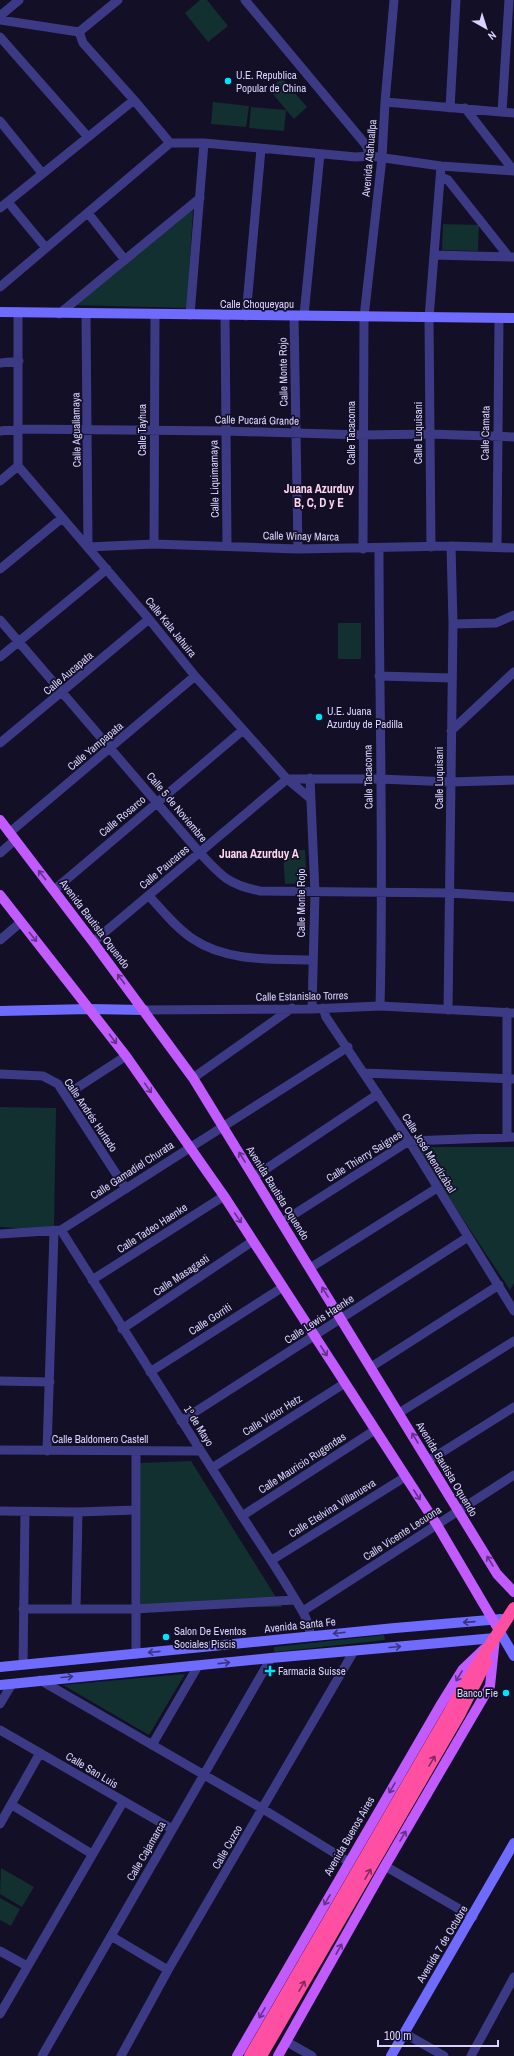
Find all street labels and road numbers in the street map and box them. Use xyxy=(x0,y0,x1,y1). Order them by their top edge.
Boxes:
street label: Avenida Atahuallpa xyxy=(359,119,379,198)
street label: Calle Choqueyapu xyxy=(220,297,294,311)
street label: Calle Monte Rojo xyxy=(275,337,291,407)
street label: Calle Aguallamaya xyxy=(68,393,84,467)
street label: Calle Tacacoma xyxy=(344,401,358,465)
street label: Calle Luquisani xyxy=(411,402,425,464)
street label: Calle Tayhua xyxy=(135,404,149,456)
street label: Calle Camata xyxy=(478,406,492,460)
street label: Calle Pucará Grande xyxy=(215,412,299,428)
street label: Calle Liquimamaya xyxy=(206,440,222,518)
street label: Calle Winay Marca xyxy=(263,528,339,544)
street label: Calle Kala Jahuira xyxy=(142,594,200,660)
street label: Calle Aucapata xyxy=(40,648,96,698)
street label: Calle Yampapata xyxy=(64,719,126,773)
street label: Calle Tacacoma xyxy=(360,745,376,809)
street label: Calle Luquisani xyxy=(432,747,446,809)
street label: Calle 5 de Noviembre xyxy=(144,769,210,845)
street label: Calle Rosarco xyxy=(96,792,148,840)
street label: Calle Paucares xyxy=(136,842,192,892)
street label: Calle Monte Rojo xyxy=(294,868,308,938)
street label: Avenida Bautista Oquendo xyxy=(56,876,133,971)
street label: Calle Estanislao Torres xyxy=(256,988,349,1004)
street label: Calle Andrés Hurtado xyxy=(61,1076,121,1154)
street label: Calle José Mendizábal xyxy=(399,1111,459,1195)
street label: Calle Thierry Saignes xyxy=(323,1127,405,1185)
street label: Calle Gamadiel Churata xyxy=(88,1138,176,1202)
street label: Avenida Bautista Oquendo xyxy=(243,1143,313,1243)
street label: Calle Tadeo Haenke xyxy=(114,1200,190,1256)
street label: Calle Masagasti xyxy=(150,1251,212,1299)
street label: Calle Lewis Haenke xyxy=(282,1291,356,1347)
street label: Calle Gorriti xyxy=(186,1300,234,1338)
street label: Calle Víctor Hetz xyxy=(240,1391,305,1439)
street label: 1º de Mayo xyxy=(181,1403,217,1449)
street label: Avenida Bautista Oquendo xyxy=(413,1418,481,1519)
street label: Calle Mauricio Rugendas xyxy=(256,1429,349,1497)
street label: Calle Baldomero Castell xyxy=(52,1432,148,1446)
street label: Calle Etelvina Villanueva xyxy=(286,1476,378,1540)
street label: Calle Vicente Lecuona xyxy=(360,1502,444,1564)
street label: Avenida Santa Fe xyxy=(263,1614,336,1636)
street label: Calle San Luis xyxy=(63,1749,121,1791)
street label: Avenida Buenos Aires xyxy=(320,1793,378,1879)
street label: Calle Cajamarca xyxy=(123,1819,169,1883)
street label: Calle Cuzco xyxy=(209,1822,245,1872)
street label: Avenida 7 de Octubre xyxy=(413,1903,471,1986)

